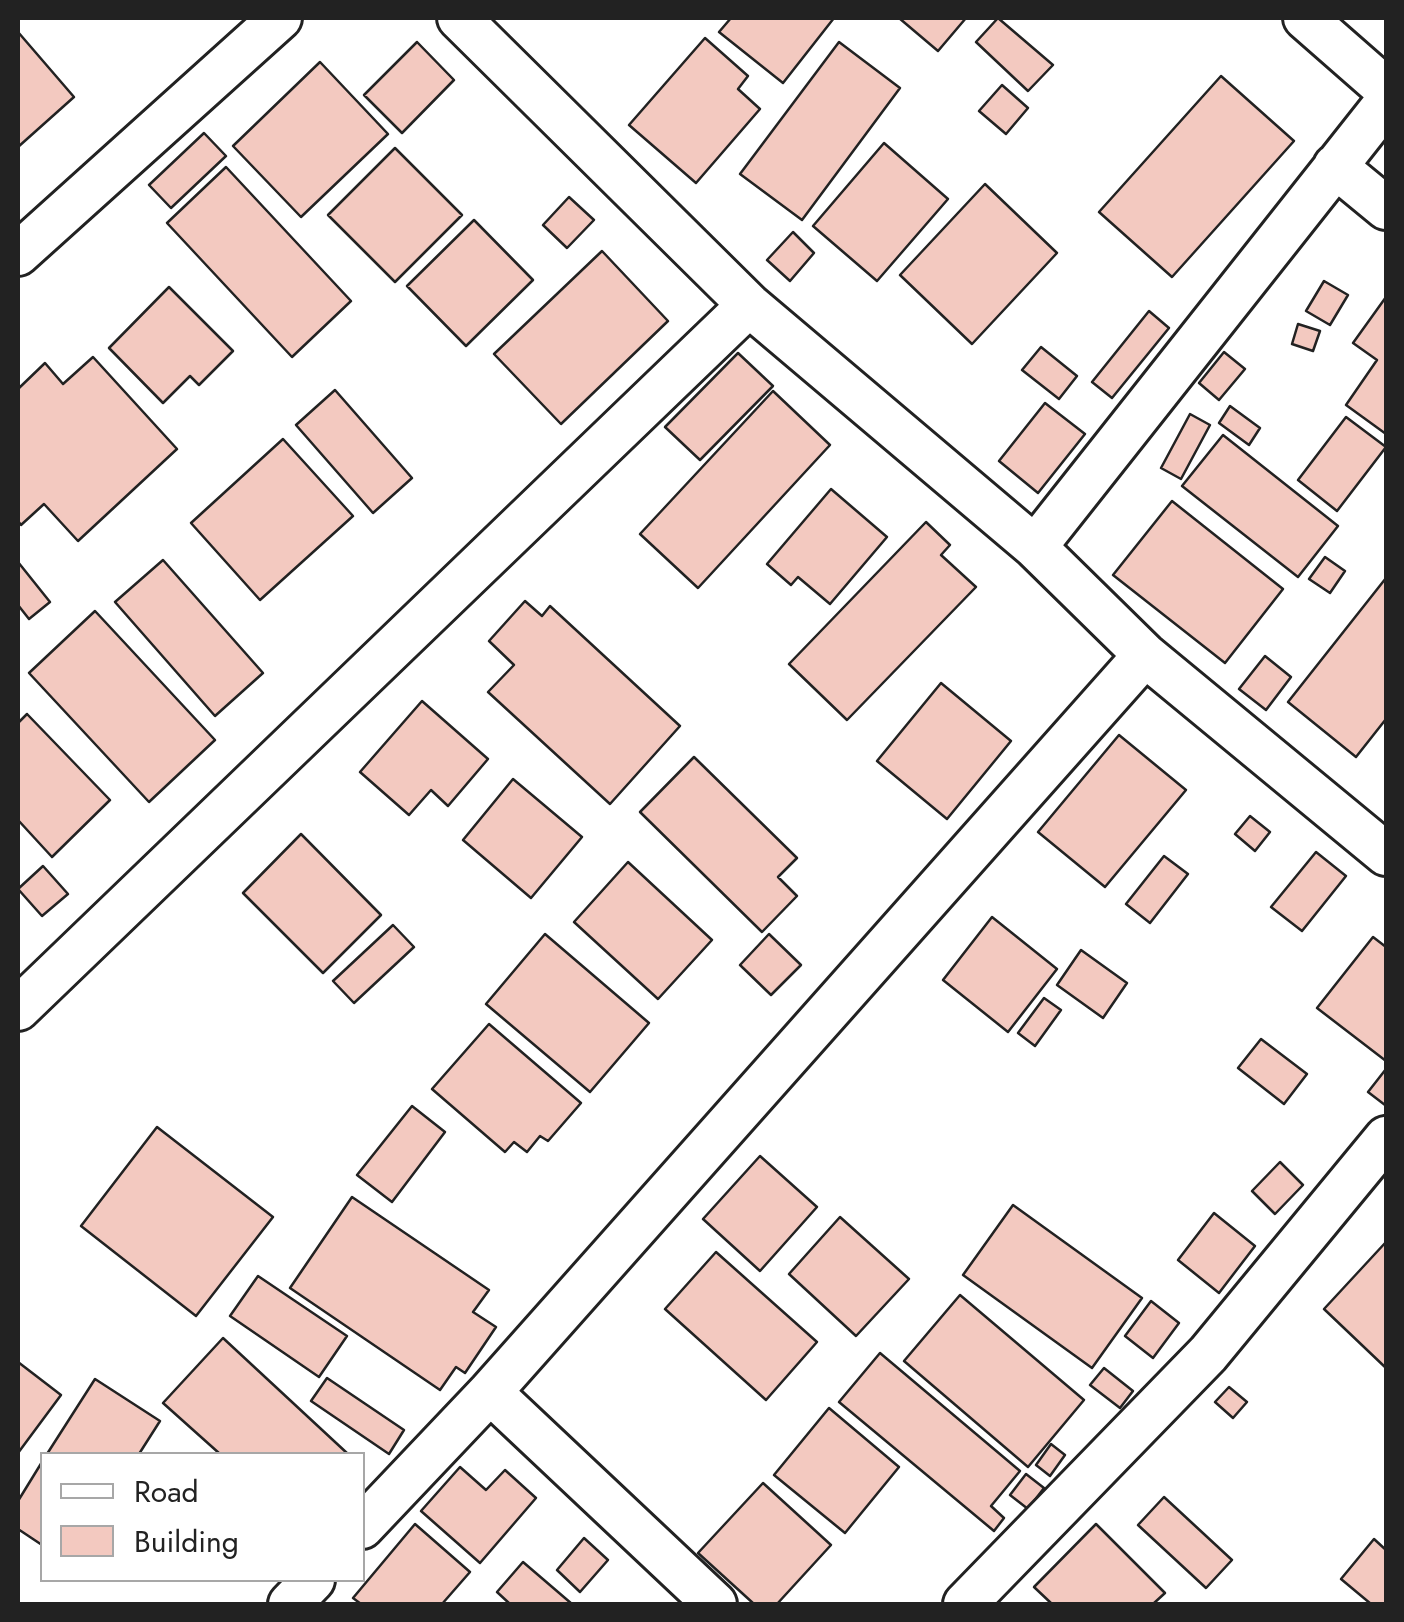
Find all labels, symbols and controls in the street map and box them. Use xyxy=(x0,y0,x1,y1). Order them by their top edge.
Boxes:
legend xyxy=(40,1452,365,1582)
text: Road xyxy=(134,1470,199,1513)
text: Building xyxy=(134,1520,239,1563)

